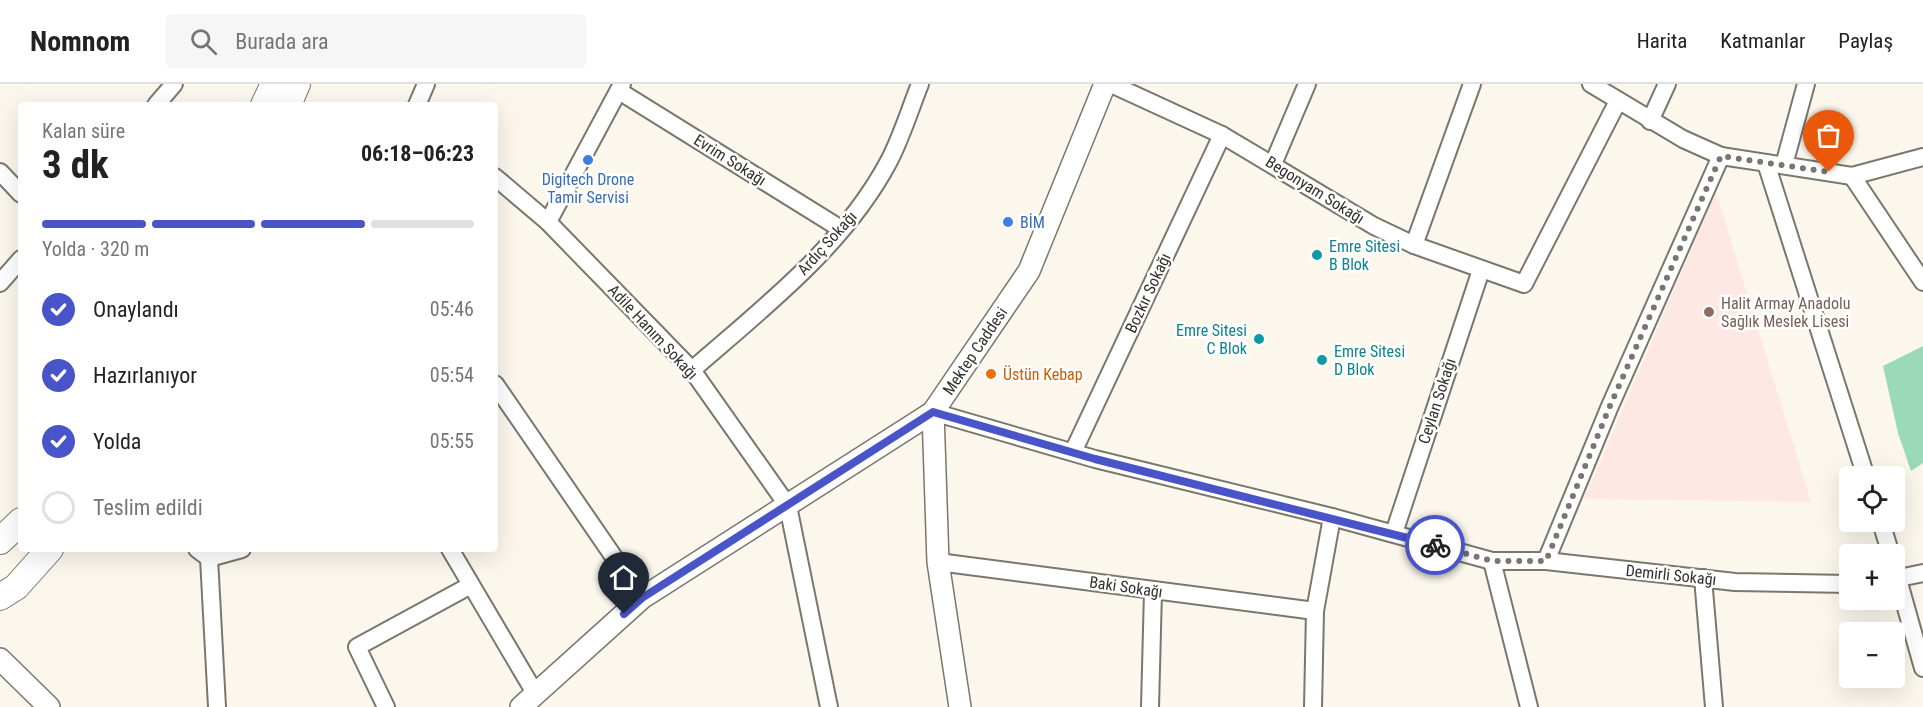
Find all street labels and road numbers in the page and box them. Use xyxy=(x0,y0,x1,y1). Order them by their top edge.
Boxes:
street label: Evrim Sokağı xyxy=(690,130,770,190)
street label: Begonyam Sokağı xyxy=(1262,152,1368,228)
street label: Ardıç Sokağı xyxy=(793,207,861,279)
street label: Bozkır Sokağı xyxy=(1121,250,1175,336)
street label: Adile Hanım Sokağı xyxy=(604,280,702,384)
street label: Mektep Caddesi xyxy=(939,304,1011,398)
street label: Ceylan Sokağı xyxy=(1414,356,1460,446)
street label: Demirli Sokağı xyxy=(1625,561,1717,589)
street label: Baki Sokağı xyxy=(1088,572,1164,602)

